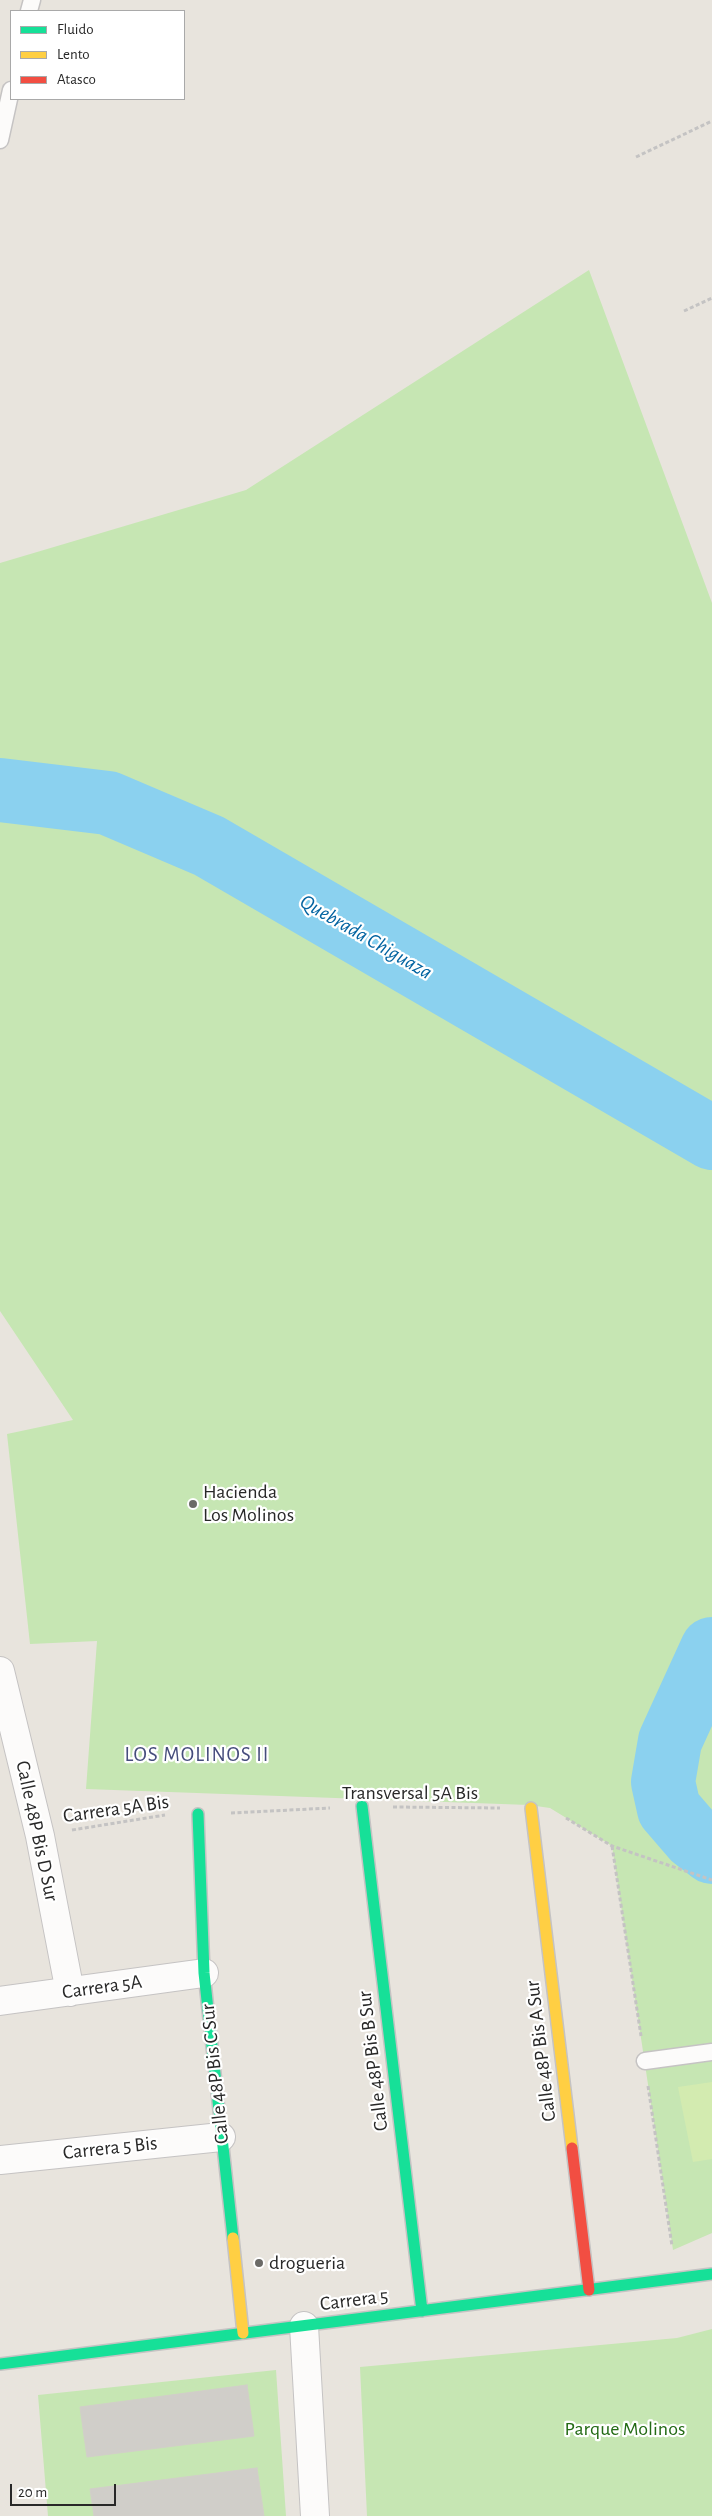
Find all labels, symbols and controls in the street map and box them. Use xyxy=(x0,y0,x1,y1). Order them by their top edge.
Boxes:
legend xyxy=(10,10,185,100)
text: Fluido xyxy=(57,22,94,37)
text: Lento xyxy=(57,47,90,62)
text: Atasco xyxy=(57,72,96,87)
water label: Quebrada Chiguaza xyxy=(295,889,437,985)
place label: Hacienda Los Molinos xyxy=(203,1480,294,1527)
marker: Hacienda Los Molinos xyxy=(187,1498,199,1510)
district label: LOS MOLINOS II xyxy=(123,1742,271,1768)
street label: Calle 48P Bis D Sur xyxy=(10,1758,64,1904)
street label: Transversal 5A Bis xyxy=(342,1781,478,1805)
street label: Carrera 5A Bis xyxy=(62,1790,170,1828)
street label: Carrera 5A xyxy=(61,1970,143,2004)
street label: Calle 48P Bis A Sur xyxy=(520,1979,562,2123)
street label: Calle 48P Bis B Sur xyxy=(352,1990,394,2132)
street label: Calle 48P Bis C Sur xyxy=(196,2003,234,2145)
street label: Carrera 5 Bis xyxy=(62,2131,158,2165)
place label: drogueria xyxy=(269,2251,345,2275)
marker: drogueria xyxy=(253,2257,265,2269)
street label: Carrera 5 xyxy=(318,2284,390,2316)
park label: Parque Molinos xyxy=(565,2417,685,2441)
scale bar xyxy=(12,2474,119,2506)
text: 20 m xyxy=(18,2485,47,2500)

